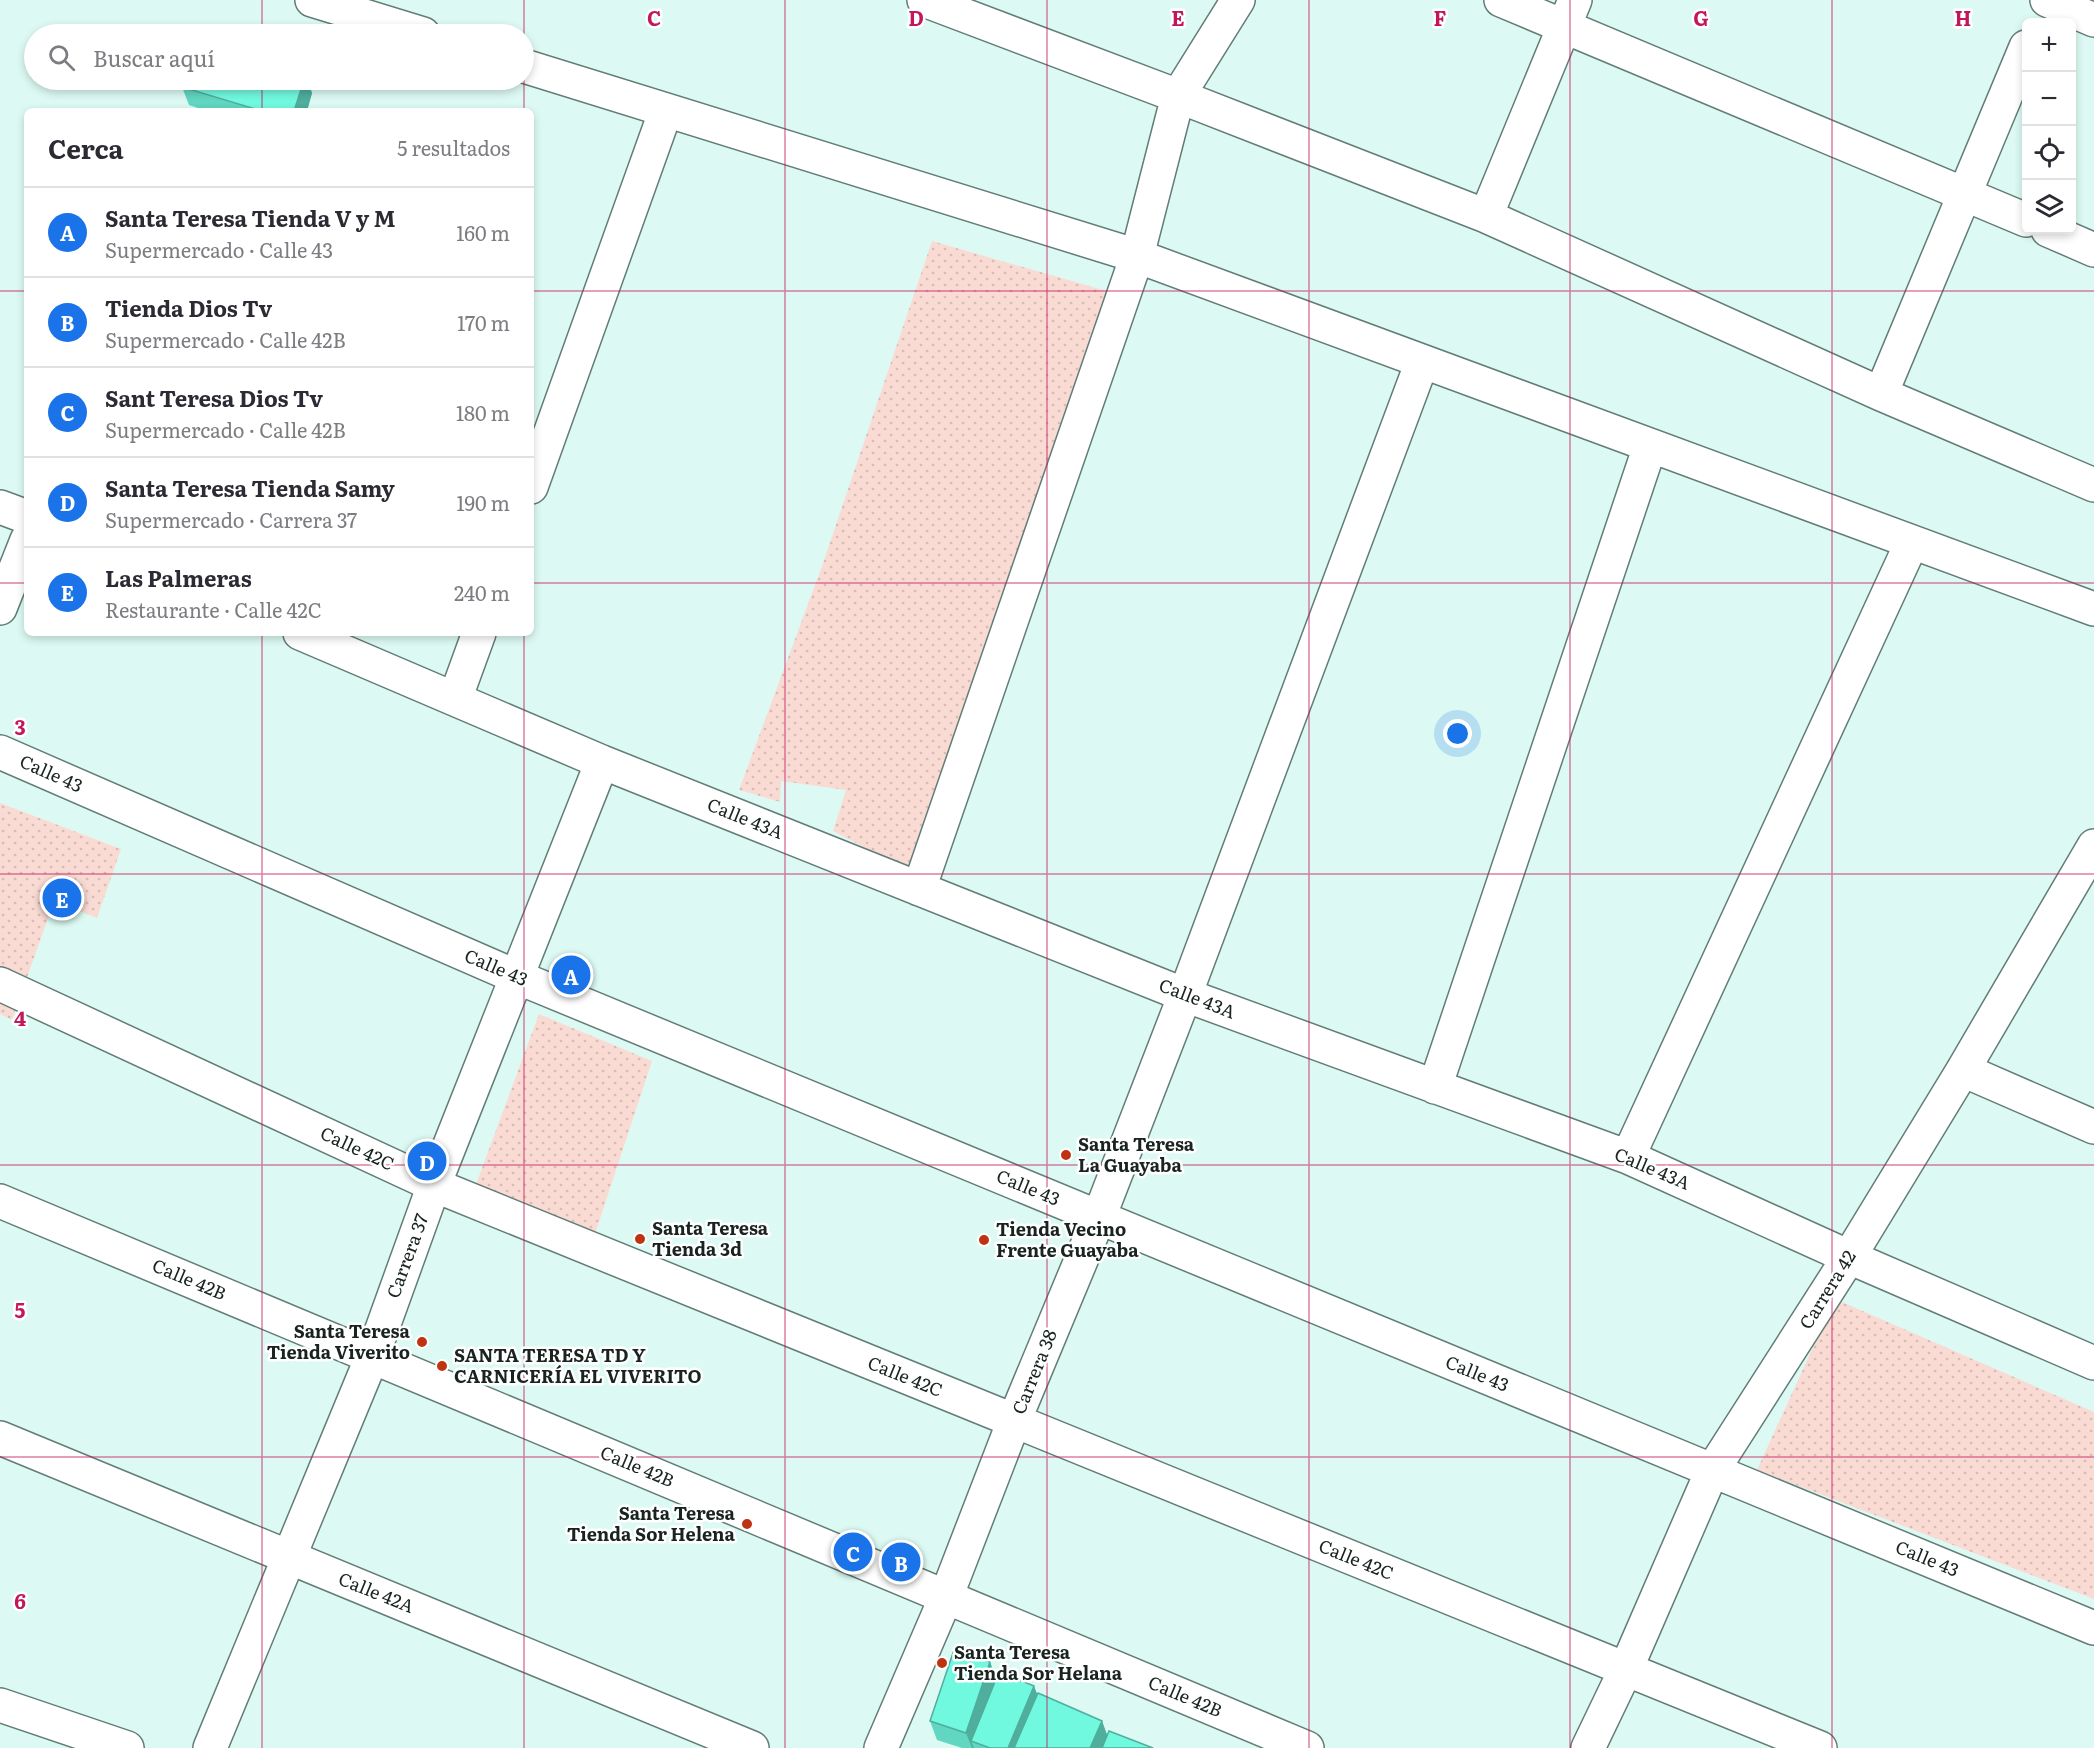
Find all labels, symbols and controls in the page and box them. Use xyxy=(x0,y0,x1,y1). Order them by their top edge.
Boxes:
text: C xyxy=(647,2,661,32)
text: D xyxy=(908,2,924,32)
text: E xyxy=(1171,2,1185,32)
text: F xyxy=(1434,2,1447,32)
text: G xyxy=(1693,2,1709,32)
text: H xyxy=(1955,2,1971,32)
map controls xyxy=(2022,18,2076,234)
button: + xyxy=(2022,18,2076,72)
search box xyxy=(24,24,534,90)
icon: search xyxy=(45,41,78,74)
text: Buscar aquí xyxy=(93,41,215,74)
button: − xyxy=(2022,72,2076,126)
button: locate xyxy=(2022,126,2076,180)
text: Cerca xyxy=(48,128,124,167)
text: 5 resultados xyxy=(397,132,510,162)
button: layers xyxy=(2022,180,2076,234)
text: Santa Teresa Tienda V y M xyxy=(105,201,395,234)
text: A xyxy=(60,217,75,247)
text: 160 m xyxy=(456,217,510,247)
text: Supermercado · Calle 43 xyxy=(105,234,333,264)
text: Tienda Dios Tv xyxy=(105,291,272,324)
text: B xyxy=(61,307,74,337)
text: 170 m xyxy=(457,307,510,337)
text: Supermercado · Calle 42B xyxy=(105,324,346,354)
text: Sant Teresa Dios Tv xyxy=(105,381,323,414)
text: C xyxy=(60,397,75,427)
text: 180 m xyxy=(456,397,510,427)
text: Supermercado · Calle 42B xyxy=(105,414,346,444)
text: Santa Teresa Tienda Samy xyxy=(105,471,395,504)
text: D xyxy=(60,487,75,517)
text: 190 m xyxy=(456,487,510,517)
text: Supermercado · Carrera 37 xyxy=(105,504,357,534)
text: Las Palmeras xyxy=(105,561,252,594)
text: E xyxy=(61,577,74,607)
text: 240 m xyxy=(454,577,510,607)
text: Restaurante · Calle 42C xyxy=(105,594,322,624)
text: 3 xyxy=(14,711,26,741)
your location xyxy=(1443,719,1472,748)
street label: Calle 43 xyxy=(16,747,88,799)
street label: Calle 43A xyxy=(703,790,788,845)
pin: E xyxy=(42,876,82,920)
street label: Calle 43 xyxy=(461,941,533,992)
pin: A xyxy=(552,952,590,998)
street label: Calle 43A xyxy=(1155,971,1240,1025)
text: 4 xyxy=(14,1002,26,1032)
street label: Calle 42C xyxy=(316,1119,399,1176)
place label: Santa Teresa La Guayaba xyxy=(1078,1130,1195,1178)
pin: D xyxy=(408,1138,446,1184)
street label: Calle 43A xyxy=(1611,1140,1695,1196)
marker: Santa Teresa La Guayaba xyxy=(1059,1148,1073,1162)
street label: Calle 43 xyxy=(993,1162,1064,1212)
street label: Carrera 37 xyxy=(379,1209,434,1301)
place label: Santa Teresa Tienda 3d xyxy=(652,1214,769,1262)
place label: Tienda Vecino Frente Guayaba xyxy=(996,1215,1139,1263)
marker: Santa Teresa Tienda 3d xyxy=(633,1232,647,1246)
marker: Tienda Vecino Frente Guayaba xyxy=(977,1233,991,1247)
street label: Carrera 42 xyxy=(1792,1244,1862,1334)
street label: Calle 42B xyxy=(148,1251,231,1306)
text: 5 xyxy=(15,1294,26,1324)
place label: Santa Teresa Tienda Viverito xyxy=(267,1317,411,1365)
street label: Carrera 38 xyxy=(1004,1325,1063,1418)
marker: Santa Teresa Tienda Viverito xyxy=(415,1335,429,1349)
place label: SANTA TERESA TD Y CARNICERÍA EL VIVERITO xyxy=(454,1341,701,1389)
street label: Calle 42C xyxy=(864,1348,947,1403)
street label: Calle 43 xyxy=(1442,1348,1513,1398)
marker: SANTA TERESA TD Y CARNICERÍA EL VIVERITO xyxy=(435,1359,449,1373)
street label: Calle 42B xyxy=(596,1438,679,1493)
place label: Santa Teresa Tienda Sor Helena xyxy=(567,1499,736,1547)
marker: Santa Teresa Tienda Sor Helena xyxy=(740,1517,754,1531)
pin: C xyxy=(834,1530,872,1574)
street label: Calle 42C xyxy=(1315,1531,1398,1586)
street label: Calle 43 xyxy=(1892,1533,1963,1583)
pin: B xyxy=(882,1540,920,1584)
street label: Calle 42A xyxy=(335,1564,418,1619)
text: 6 xyxy=(14,1585,26,1615)
place label: Santa Teresa Tienda Sor Helana xyxy=(954,1638,1123,1686)
marker: Santa Teresa Tienda Sor Helana xyxy=(935,1656,949,1670)
street label: Calle 42B xyxy=(1144,1668,1227,1723)

